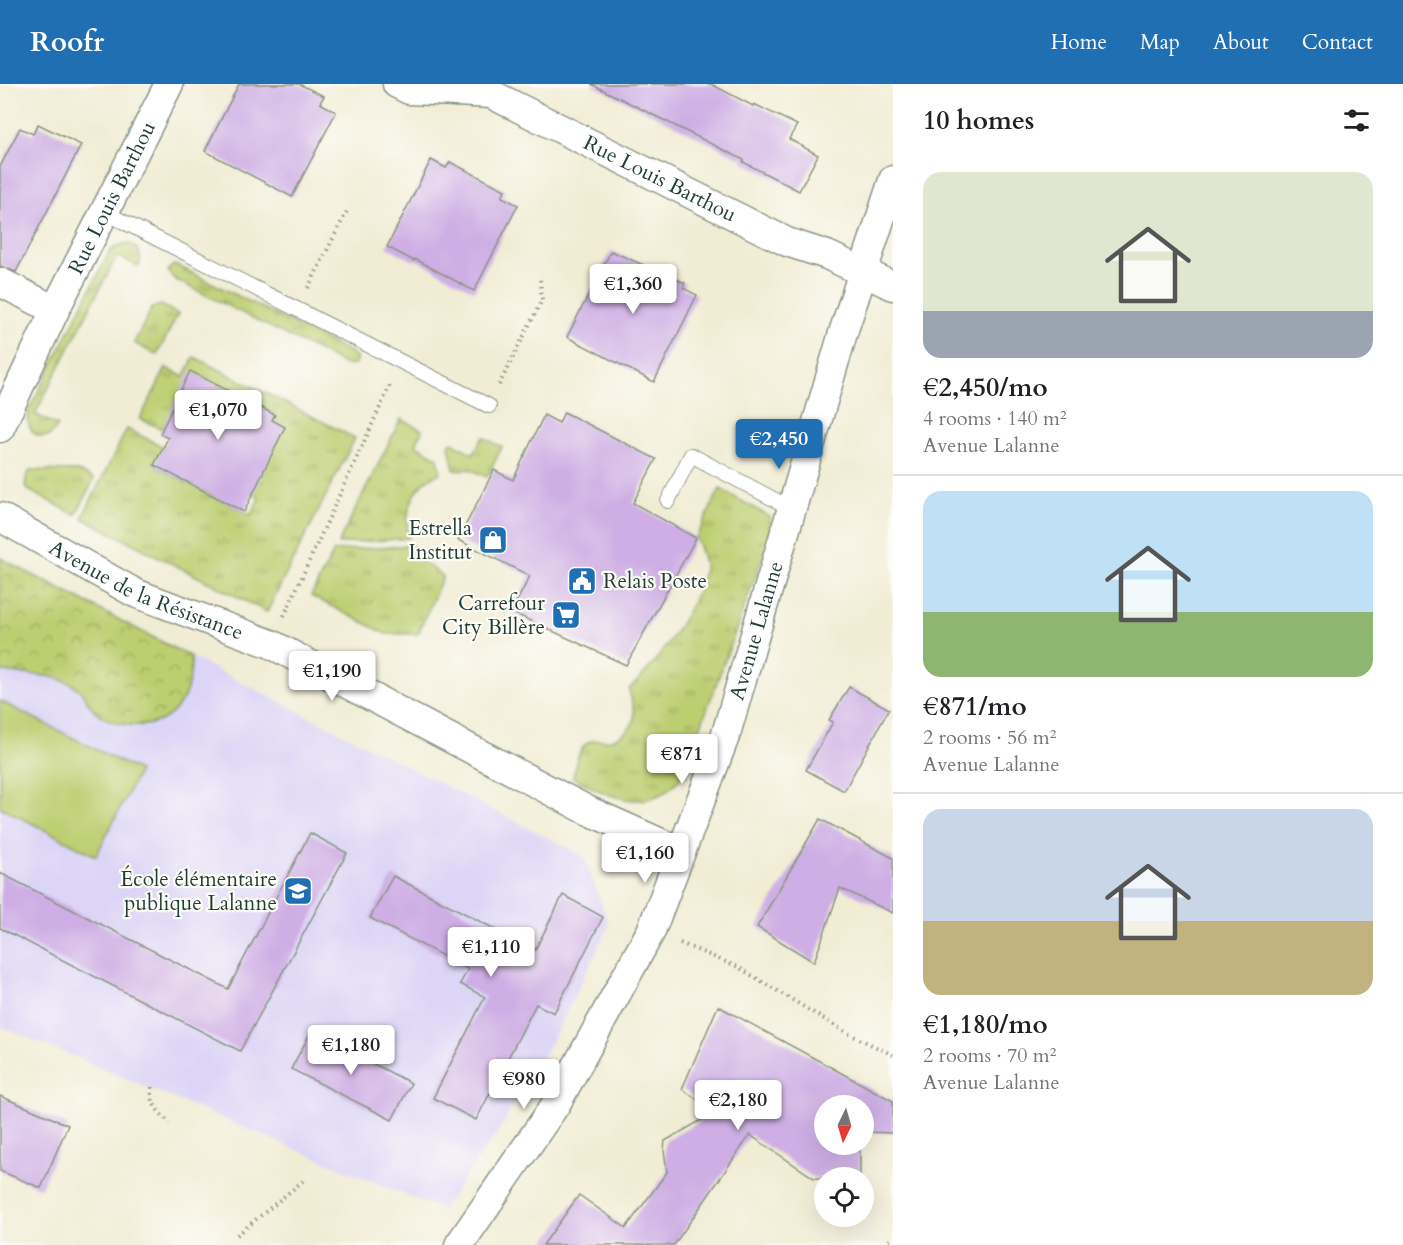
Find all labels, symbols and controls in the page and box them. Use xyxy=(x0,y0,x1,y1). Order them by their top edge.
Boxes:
text: Roofr xyxy=(30,23,104,61)
text: Home xyxy=(1051,28,1107,57)
text: Map xyxy=(1140,28,1180,57)
text: About xyxy=(1213,28,1269,57)
text: Contact xyxy=(1302,28,1373,57)
text: 10 homes xyxy=(923,103,1034,138)
icon: filters xyxy=(1340,104,1373,137)
street label: Rue Louis Barthou xyxy=(61,116,162,279)
street label: Rue Louis Barthou xyxy=(579,128,741,229)
icon: home xyxy=(1094,211,1202,319)
pin: €1,360 xyxy=(584,264,682,315)
text: €1,360 xyxy=(604,270,662,297)
text: €2,450/mo xyxy=(923,370,1048,405)
pin: €1,070 xyxy=(169,390,267,441)
text: €1,070 xyxy=(189,396,247,423)
text: 4 rooms · 140 m² xyxy=(923,405,1067,432)
pin: €2,450 xyxy=(730,419,828,470)
text: €2,450 xyxy=(750,425,808,452)
text: Avenue Lalanne xyxy=(923,432,1060,459)
place label: Estrella Institut xyxy=(408,514,472,567)
shop icon: Estrella Institut xyxy=(477,524,509,556)
icon: home xyxy=(1094,530,1202,638)
street label: Avenue de la Résistance xyxy=(44,533,247,647)
street label: Avenue Lalanne xyxy=(722,558,790,704)
public building icon: Relais Poste xyxy=(566,565,598,597)
place label: Relais Poste xyxy=(603,567,707,596)
place label: Carrefour City Billère xyxy=(442,589,545,642)
supermarket icon: Carrefour City Billère xyxy=(550,599,582,631)
pin: €1,190 xyxy=(283,651,381,702)
text: €1,190 xyxy=(303,657,361,684)
text: €871/mo xyxy=(923,689,1027,724)
text: 2 rooms · 56 m² xyxy=(923,724,1056,751)
pin: €871 xyxy=(646,734,718,785)
text: €871 xyxy=(661,740,703,767)
text: Avenue Lalanne xyxy=(923,751,1060,778)
pin: €1,160 xyxy=(596,833,694,884)
text: €1,160 xyxy=(616,839,674,866)
icon: home xyxy=(1094,848,1202,956)
place label: École élémentaire publique Lalanne xyxy=(120,865,277,918)
school or university icon: École élémentaire publique Lalanne xyxy=(282,875,314,907)
pin: €1,110 xyxy=(442,927,540,978)
text: €1,110 xyxy=(462,933,520,960)
text: €1,180/mo xyxy=(923,1007,1048,1042)
pin: €1,180 xyxy=(302,1025,400,1076)
text: €1,180 xyxy=(322,1031,380,1058)
text: 2 rooms · 70 m² xyxy=(923,1042,1056,1069)
pin: €980 xyxy=(488,1059,560,1110)
text: €980 xyxy=(503,1065,545,1092)
text: Avenue Lalanne xyxy=(923,1069,1060,1096)
pin: €2,180 xyxy=(689,1080,787,1131)
text: €2,180 xyxy=(709,1086,767,1113)
north arrow xyxy=(814,1095,874,1155)
map controls xyxy=(814,1095,874,1227)
button: locate xyxy=(814,1167,874,1227)

